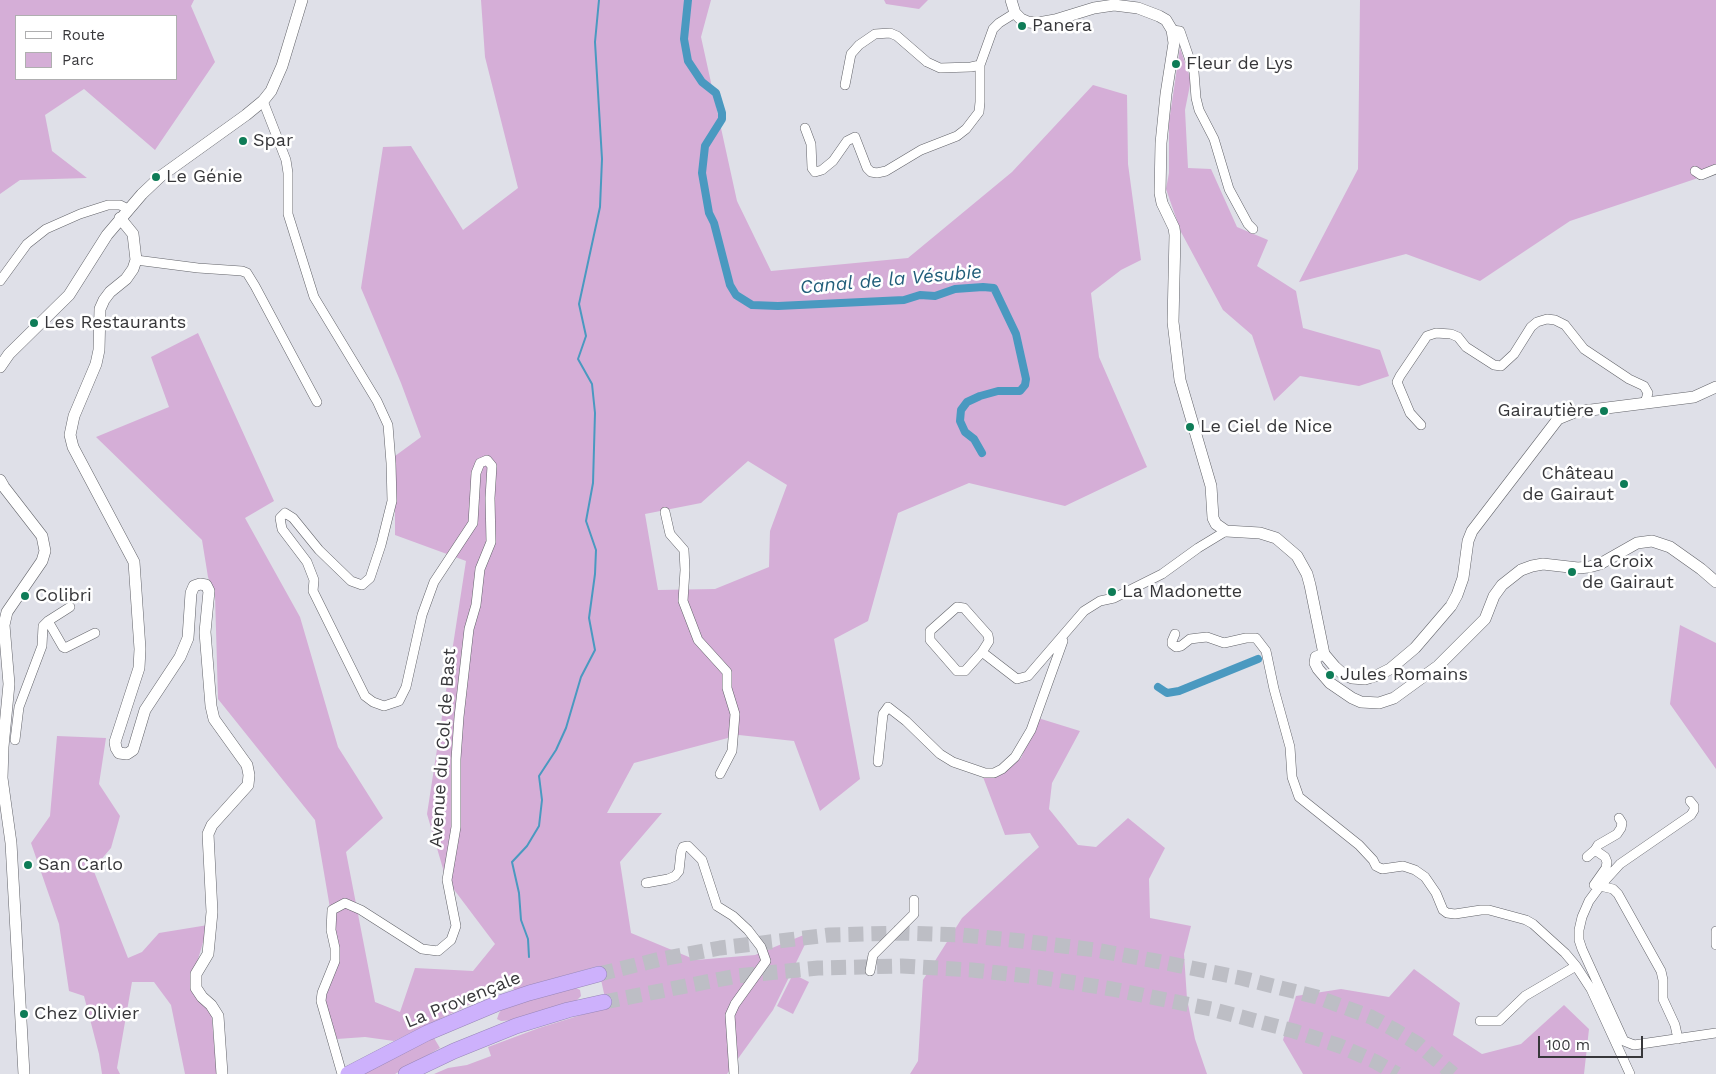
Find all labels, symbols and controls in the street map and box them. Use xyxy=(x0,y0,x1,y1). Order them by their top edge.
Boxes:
legend xyxy=(15,15,178,80)
place label: Panera xyxy=(1032,15,1092,37)
marker: Panera xyxy=(1016,20,1028,32)
text: Route xyxy=(62,26,105,44)
text: Parc xyxy=(62,51,94,69)
place label: Fleur de Lys xyxy=(1186,53,1293,75)
marker: Fleur de Lys xyxy=(1170,58,1182,70)
place label: Spar xyxy=(253,130,293,152)
marker: Spar xyxy=(237,135,249,147)
place label: Le Génie xyxy=(166,166,243,188)
marker: Le Génie xyxy=(150,171,162,183)
water label: Canal de la Vésubie xyxy=(799,261,983,299)
place label: Les Restaurants xyxy=(44,312,186,334)
marker: Les Restaurants xyxy=(28,317,40,329)
place label: Gairautière xyxy=(1497,400,1594,422)
marker: Gairautière xyxy=(1598,405,1610,417)
place label: Le Ciel de Nice xyxy=(1200,416,1332,438)
marker: Le Ciel de Nice xyxy=(1184,421,1196,433)
place label: Château de Gairaut xyxy=(1522,463,1614,506)
marker: Château de Gairaut xyxy=(1618,478,1630,490)
place label: La Croix de Gairaut xyxy=(1582,551,1674,594)
marker: La Croix de Gairaut xyxy=(1566,566,1578,578)
place label: La Madonette xyxy=(1122,581,1242,603)
place label: Colibri xyxy=(35,585,92,607)
marker: La Madonette xyxy=(1106,586,1118,598)
marker: Colibri xyxy=(19,590,31,602)
street label: Avenue du Col de Bast xyxy=(425,648,461,848)
place label: Jules Romains xyxy=(1340,664,1468,686)
marker: Jules Romains xyxy=(1324,669,1336,681)
place label: San Carlo xyxy=(38,854,123,876)
marker: San Carlo xyxy=(22,859,34,871)
street label: La Provençale xyxy=(402,967,524,1033)
place label: Chez Olivier xyxy=(34,1003,139,1025)
marker: Chez Olivier xyxy=(18,1008,30,1020)
scale bar xyxy=(1541,1026,1646,1058)
text: 100 m xyxy=(1546,1036,1590,1054)

